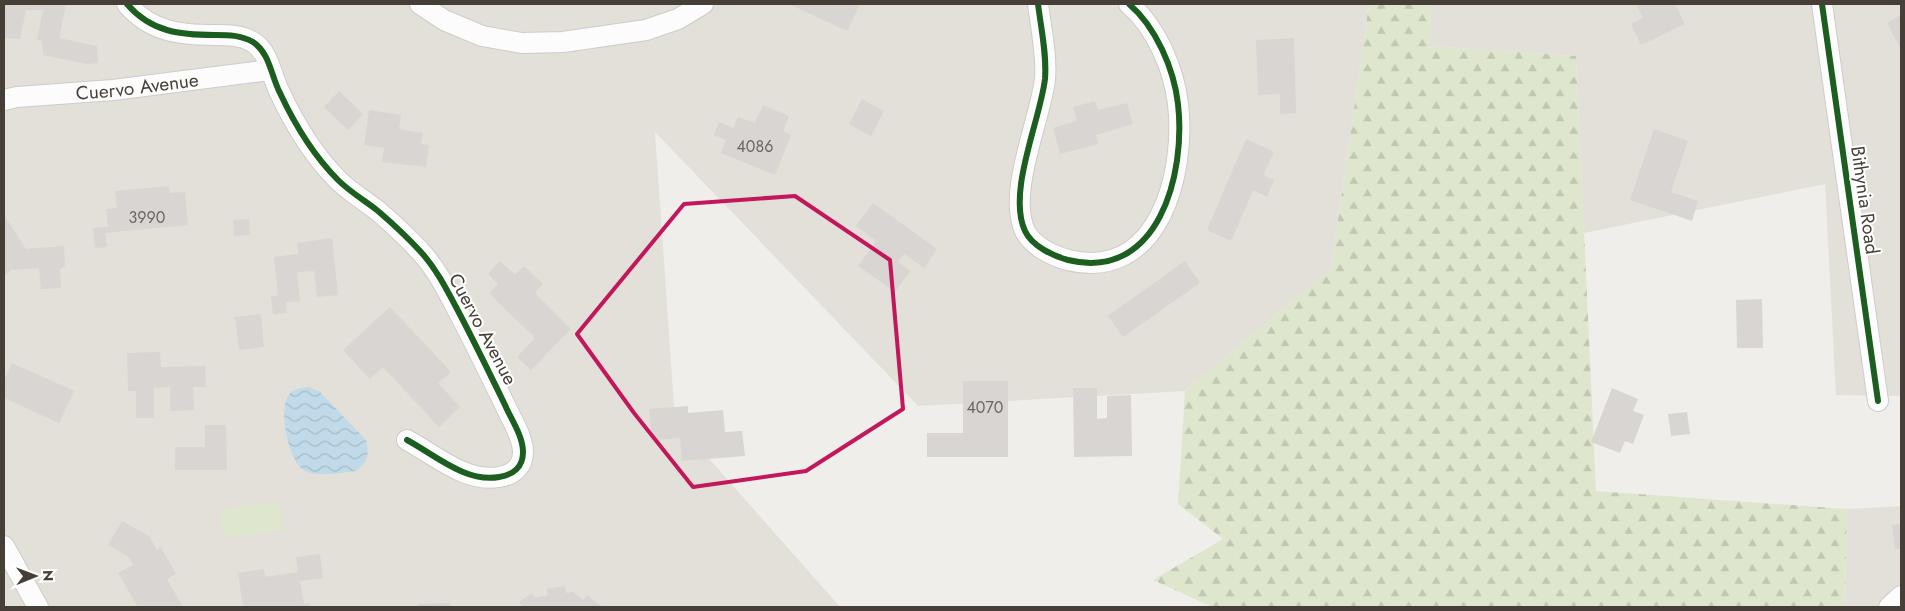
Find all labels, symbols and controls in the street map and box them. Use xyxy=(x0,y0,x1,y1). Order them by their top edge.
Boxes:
street label: Cuervo Avenue xyxy=(75,66,200,106)
house number: 4086 xyxy=(737,135,773,158)
street label: Bithynia Road xyxy=(1844,144,1886,256)
house number: 3990 xyxy=(129,206,165,229)
street label: Cuervo Avenue xyxy=(442,268,524,390)
house number: 4070 xyxy=(967,396,1003,419)
north arrow xyxy=(10,551,60,601)
text: N xyxy=(38,570,58,582)

